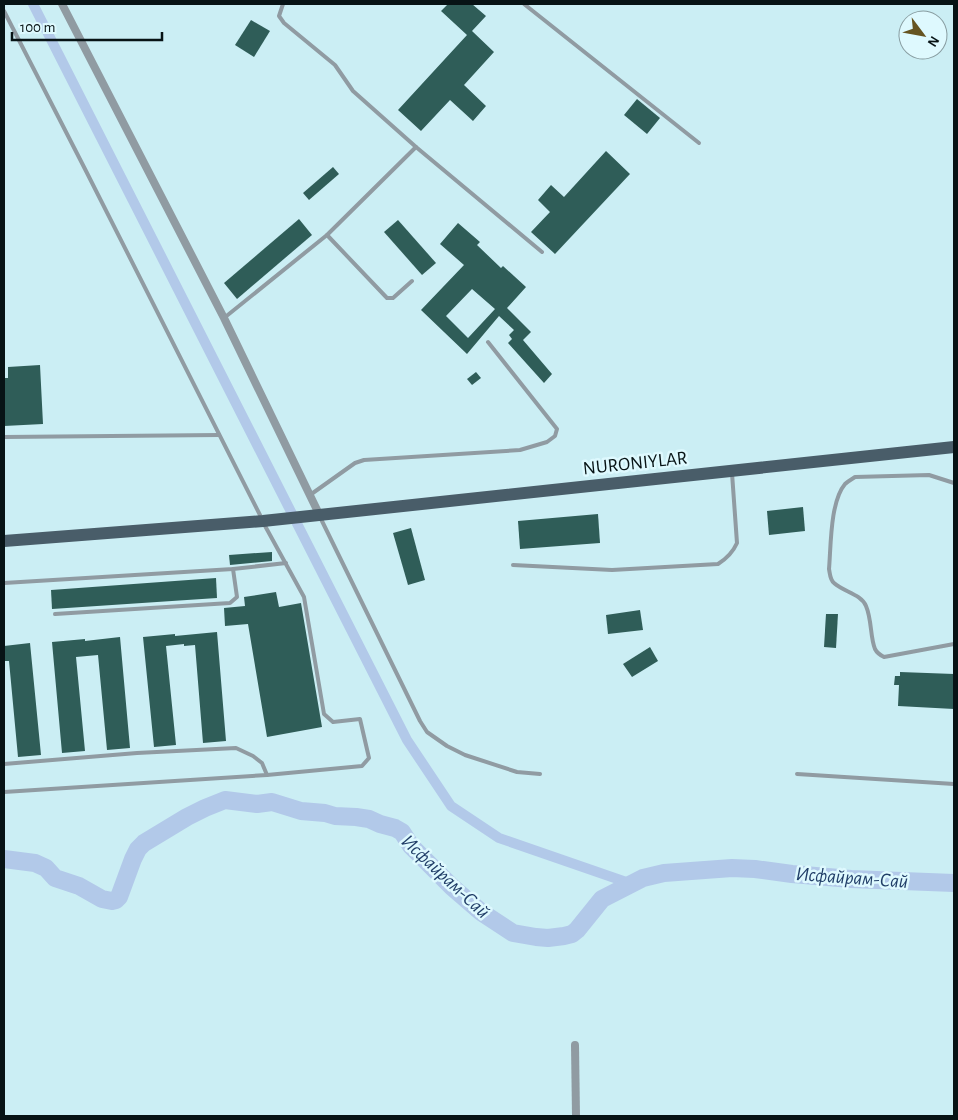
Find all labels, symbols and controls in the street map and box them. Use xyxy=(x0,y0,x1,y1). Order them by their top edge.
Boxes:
scale bar xyxy=(12,10,162,42)
north arrow xyxy=(898,10,948,60)
text: 100 m xyxy=(20,20,55,35)
text: N xyxy=(925,34,942,49)
street label: NURONIYLAR xyxy=(582,449,688,478)
water label: Исфайрам-Сай xyxy=(397,831,493,922)
water label: Исфайрам-Сай xyxy=(795,864,909,892)

